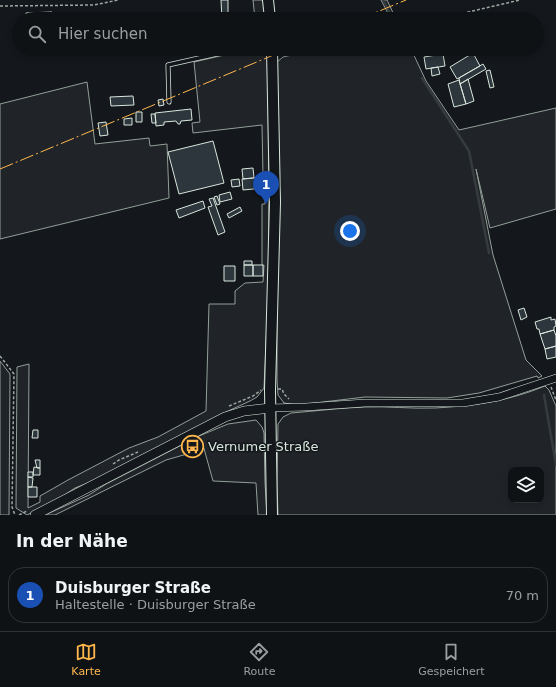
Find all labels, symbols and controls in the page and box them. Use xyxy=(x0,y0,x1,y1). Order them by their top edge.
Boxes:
search box xyxy=(12,12,544,56)
icon: search xyxy=(26,23,48,45)
text: Hier suchen xyxy=(58,25,147,43)
pin: 1 xyxy=(253,171,279,204)
your location xyxy=(340,221,360,241)
bus stop icon: Vernumer Straße xyxy=(180,433,206,459)
place label: Vernumer Straße xyxy=(208,439,318,454)
map controls xyxy=(508,467,544,503)
button: layers xyxy=(508,467,544,503)
text: In der Nähe xyxy=(16,531,128,551)
text: Duisburger Straße xyxy=(55,579,211,597)
text: 1 xyxy=(25,588,35,603)
text: 70 m xyxy=(506,588,539,603)
text: Haltestelle · Duisburger Straße xyxy=(55,597,256,612)
tab: Karte xyxy=(71,641,101,678)
tab: Route xyxy=(243,641,275,678)
tab: Gespeichert xyxy=(418,641,485,678)

